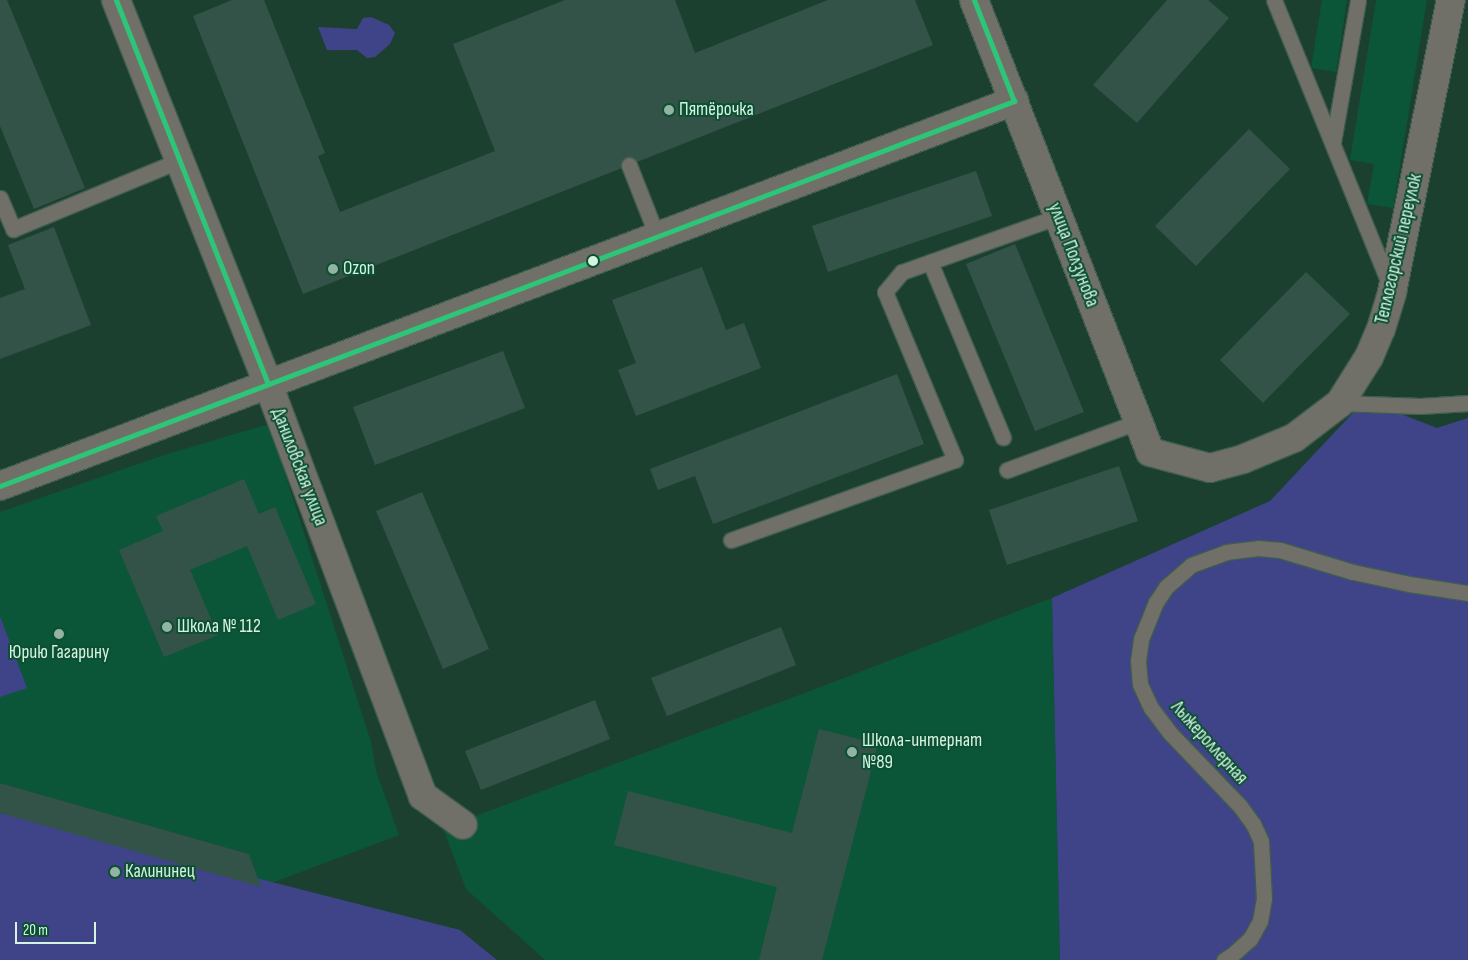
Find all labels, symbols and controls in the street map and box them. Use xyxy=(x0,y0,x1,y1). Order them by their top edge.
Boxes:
place label: Пятёрочка xyxy=(679,99,754,121)
marker: Пятёрочка xyxy=(663,104,675,116)
street label: Теплогорский переулок xyxy=(1371,172,1427,326)
street label: улица Ползунова xyxy=(1043,200,1103,310)
unlabelled marker xyxy=(588,256,598,266)
place label: Ozon xyxy=(343,258,375,280)
marker: Ozon xyxy=(327,263,339,275)
street label: Даниловская улица xyxy=(266,405,332,529)
place label: Школа № 112 xyxy=(177,616,261,638)
marker: Школа № 112 xyxy=(161,621,173,633)
marker: Юрию Гагарину xyxy=(53,628,65,640)
place label: Юрию Гагарину xyxy=(9,642,109,664)
street label: Лыжероллерная xyxy=(1166,697,1252,789)
place label: Школа-интернат №89 xyxy=(862,730,982,774)
marker: Школа-интернат №89 xyxy=(846,746,858,758)
place label: Калининец xyxy=(125,861,195,883)
marker: Калининец xyxy=(109,866,121,878)
scale bar xyxy=(18,912,99,944)
text: 20 m xyxy=(23,921,48,940)

